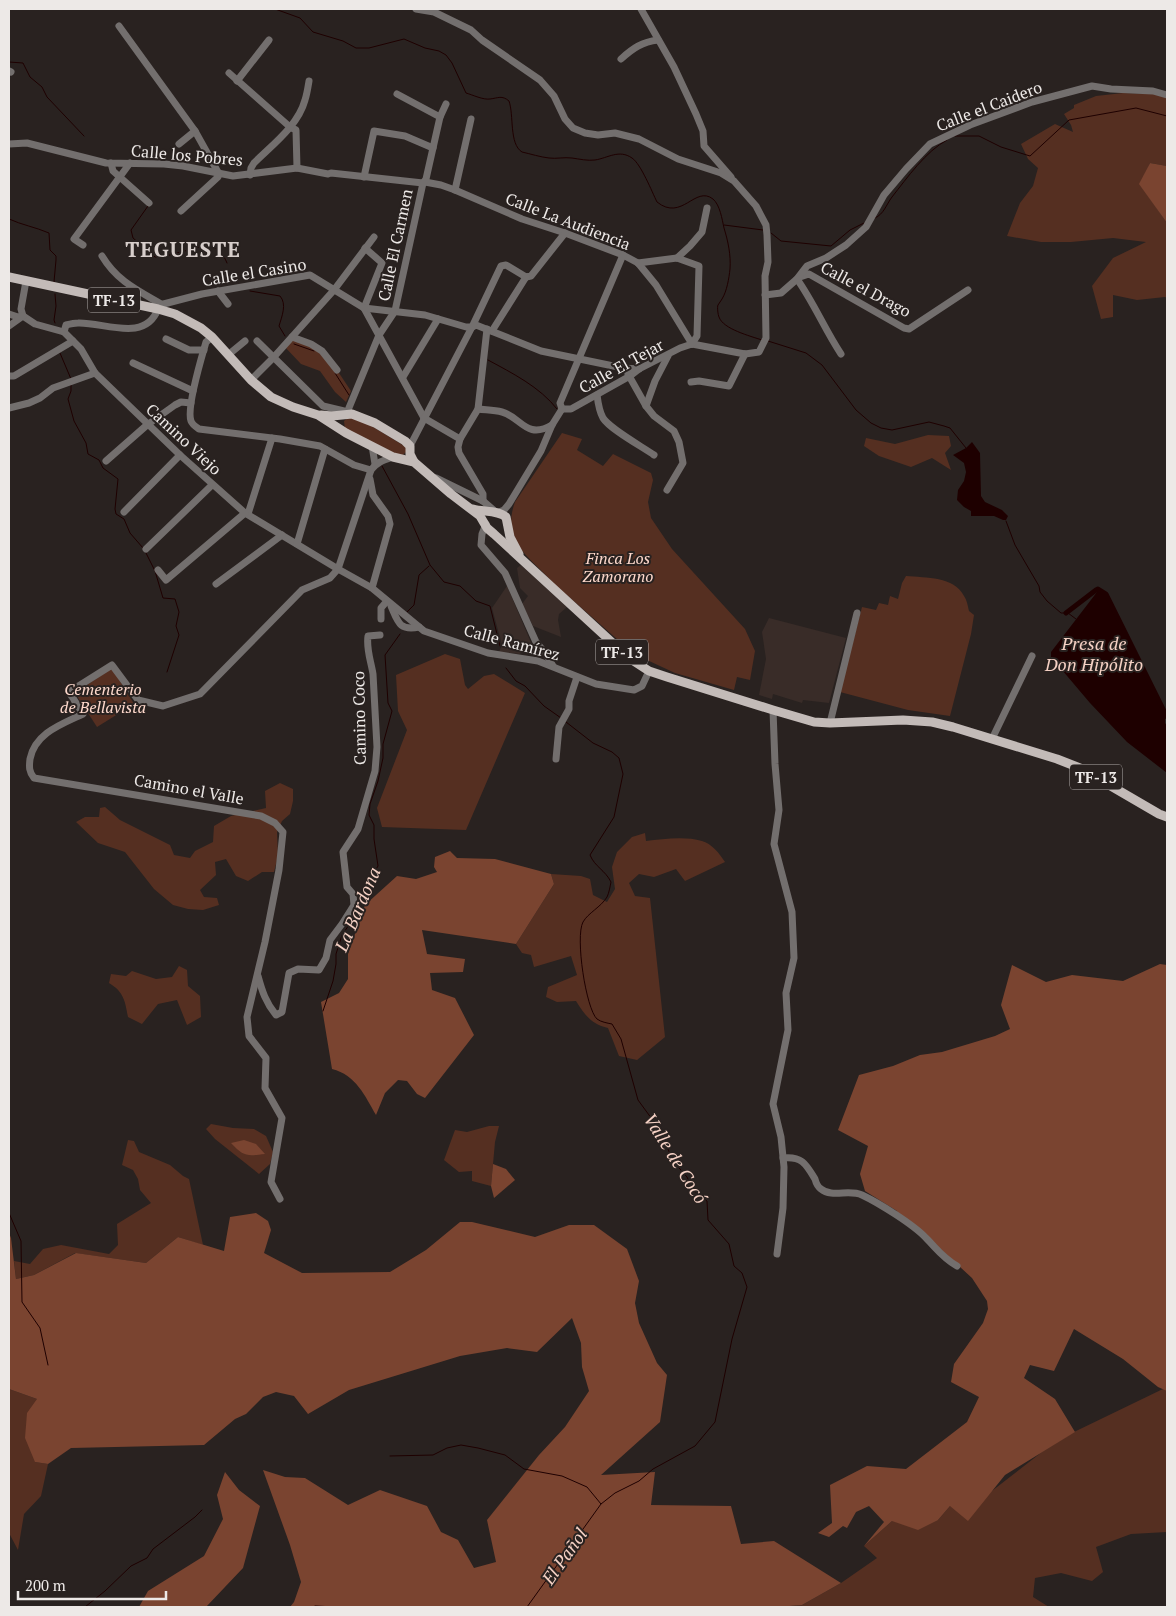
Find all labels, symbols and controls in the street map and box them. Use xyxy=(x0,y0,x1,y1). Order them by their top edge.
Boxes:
street label: Calle el Caidero xyxy=(933,76,1045,136)
street label: Calle los Pobres xyxy=(130,139,244,171)
street label: Calle El Carmen xyxy=(372,187,418,303)
street label: Calle La Audiencia xyxy=(502,187,634,255)
district label: TEGUESTE xyxy=(125,235,241,263)
street label: Calle el Casino xyxy=(200,253,308,291)
street label: Calle el Drago xyxy=(817,256,915,322)
road number: TF-13 xyxy=(88,288,140,312)
street label: Calle El Tejar xyxy=(575,333,668,398)
street label: Camino Viejo xyxy=(141,398,227,480)
park label: Finca Los Zamorano xyxy=(583,547,653,587)
street label: Calle Ramírez xyxy=(461,619,563,665)
water label: Presa de Don Hipólito xyxy=(1044,631,1143,676)
road number: TF-13 xyxy=(596,640,648,664)
street label: Camino Coco xyxy=(347,671,371,765)
park label: Cementerio de Bellavista xyxy=(60,678,146,718)
road number: TF-13 xyxy=(1070,764,1122,790)
street label: Camino el Valle xyxy=(132,769,246,809)
water label: La Bardona xyxy=(328,863,386,956)
water label: Valle de Cocó xyxy=(639,1108,713,1208)
water label: El Pañol xyxy=(535,1523,592,1590)
scale bar xyxy=(18,1568,165,1600)
text: 200 m xyxy=(25,1575,66,1595)

